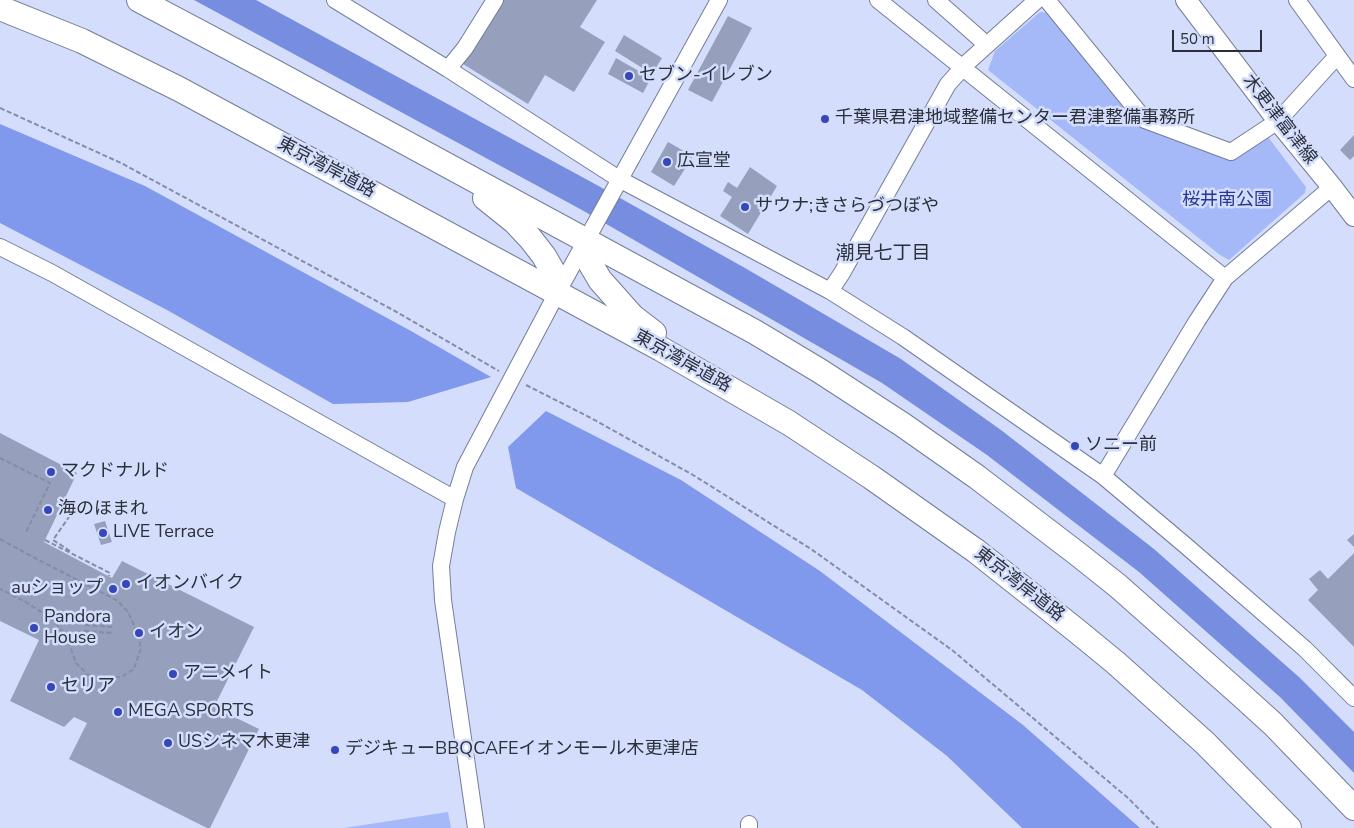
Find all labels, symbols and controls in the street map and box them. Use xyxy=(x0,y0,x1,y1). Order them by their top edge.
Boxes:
scale bar xyxy=(1174,20,1264,52)
text: 50 m xyxy=(1180,29,1215,49)
place label: セブン-イレブン xyxy=(639,65,773,87)
marker: セブン-イレブン xyxy=(623,70,635,82)
street label: 木更津富津線 xyxy=(1237,71,1321,169)
place label: 千葉県君津地域整備センター君津整備事務所 xyxy=(835,108,1195,130)
marker: 千葉県君津地域整備センター君津整備事務所 xyxy=(819,113,831,125)
street label: 東京湾岸道路 xyxy=(273,133,379,203)
place label: 広宣堂 xyxy=(677,151,731,173)
marker: 広宣堂 xyxy=(661,156,673,168)
park label: 桜井南公園 xyxy=(1182,190,1272,212)
place label: サウナ;きさらづつぼや xyxy=(755,196,939,218)
marker: サウナ;きさらづつぼや xyxy=(739,201,751,213)
district label: 潮見七丁目 xyxy=(836,243,930,265)
street label: 東京湾岸道路 xyxy=(630,326,734,398)
place label: ソニー前 xyxy=(1085,435,1157,457)
marker: ソニー前 xyxy=(1069,440,1081,452)
place label: マクドナルド xyxy=(61,461,169,483)
marker: マクドナルド xyxy=(45,466,57,478)
place label: 海のほまれ xyxy=(58,499,148,521)
marker: 海のほまれ xyxy=(42,504,54,516)
place label: LIVE Terrace xyxy=(113,522,214,544)
marker: LIVE Terrace xyxy=(97,527,109,539)
street label: 東京湾岸道路 xyxy=(970,543,1068,627)
place label: イオンバイク xyxy=(136,573,244,595)
place label: auショップ xyxy=(11,578,103,600)
marker: イオンバイク xyxy=(120,578,132,590)
marker: auショップ xyxy=(107,583,119,595)
place label: Pandora House xyxy=(44,607,111,650)
marker: Pandora House xyxy=(28,622,40,634)
place label: イオン xyxy=(149,622,203,644)
marker: イオン xyxy=(133,627,145,639)
place label: アニメイト xyxy=(183,663,273,685)
marker: アニメイト xyxy=(167,668,179,680)
place label: セリア xyxy=(61,676,115,698)
marker: セリア xyxy=(45,681,57,693)
place label: MEGA SPORTS xyxy=(128,701,254,723)
marker: MEGA SPORTS xyxy=(112,706,124,718)
place label: USシネマ木更津 xyxy=(178,732,310,754)
marker: USシネマ木更津 xyxy=(162,737,174,749)
place label: デジキューBBQCAFEイオンモール木更津店 xyxy=(345,739,698,761)
marker: デジキューBBQCAFEイオンモール木更津店 xyxy=(329,744,341,756)

